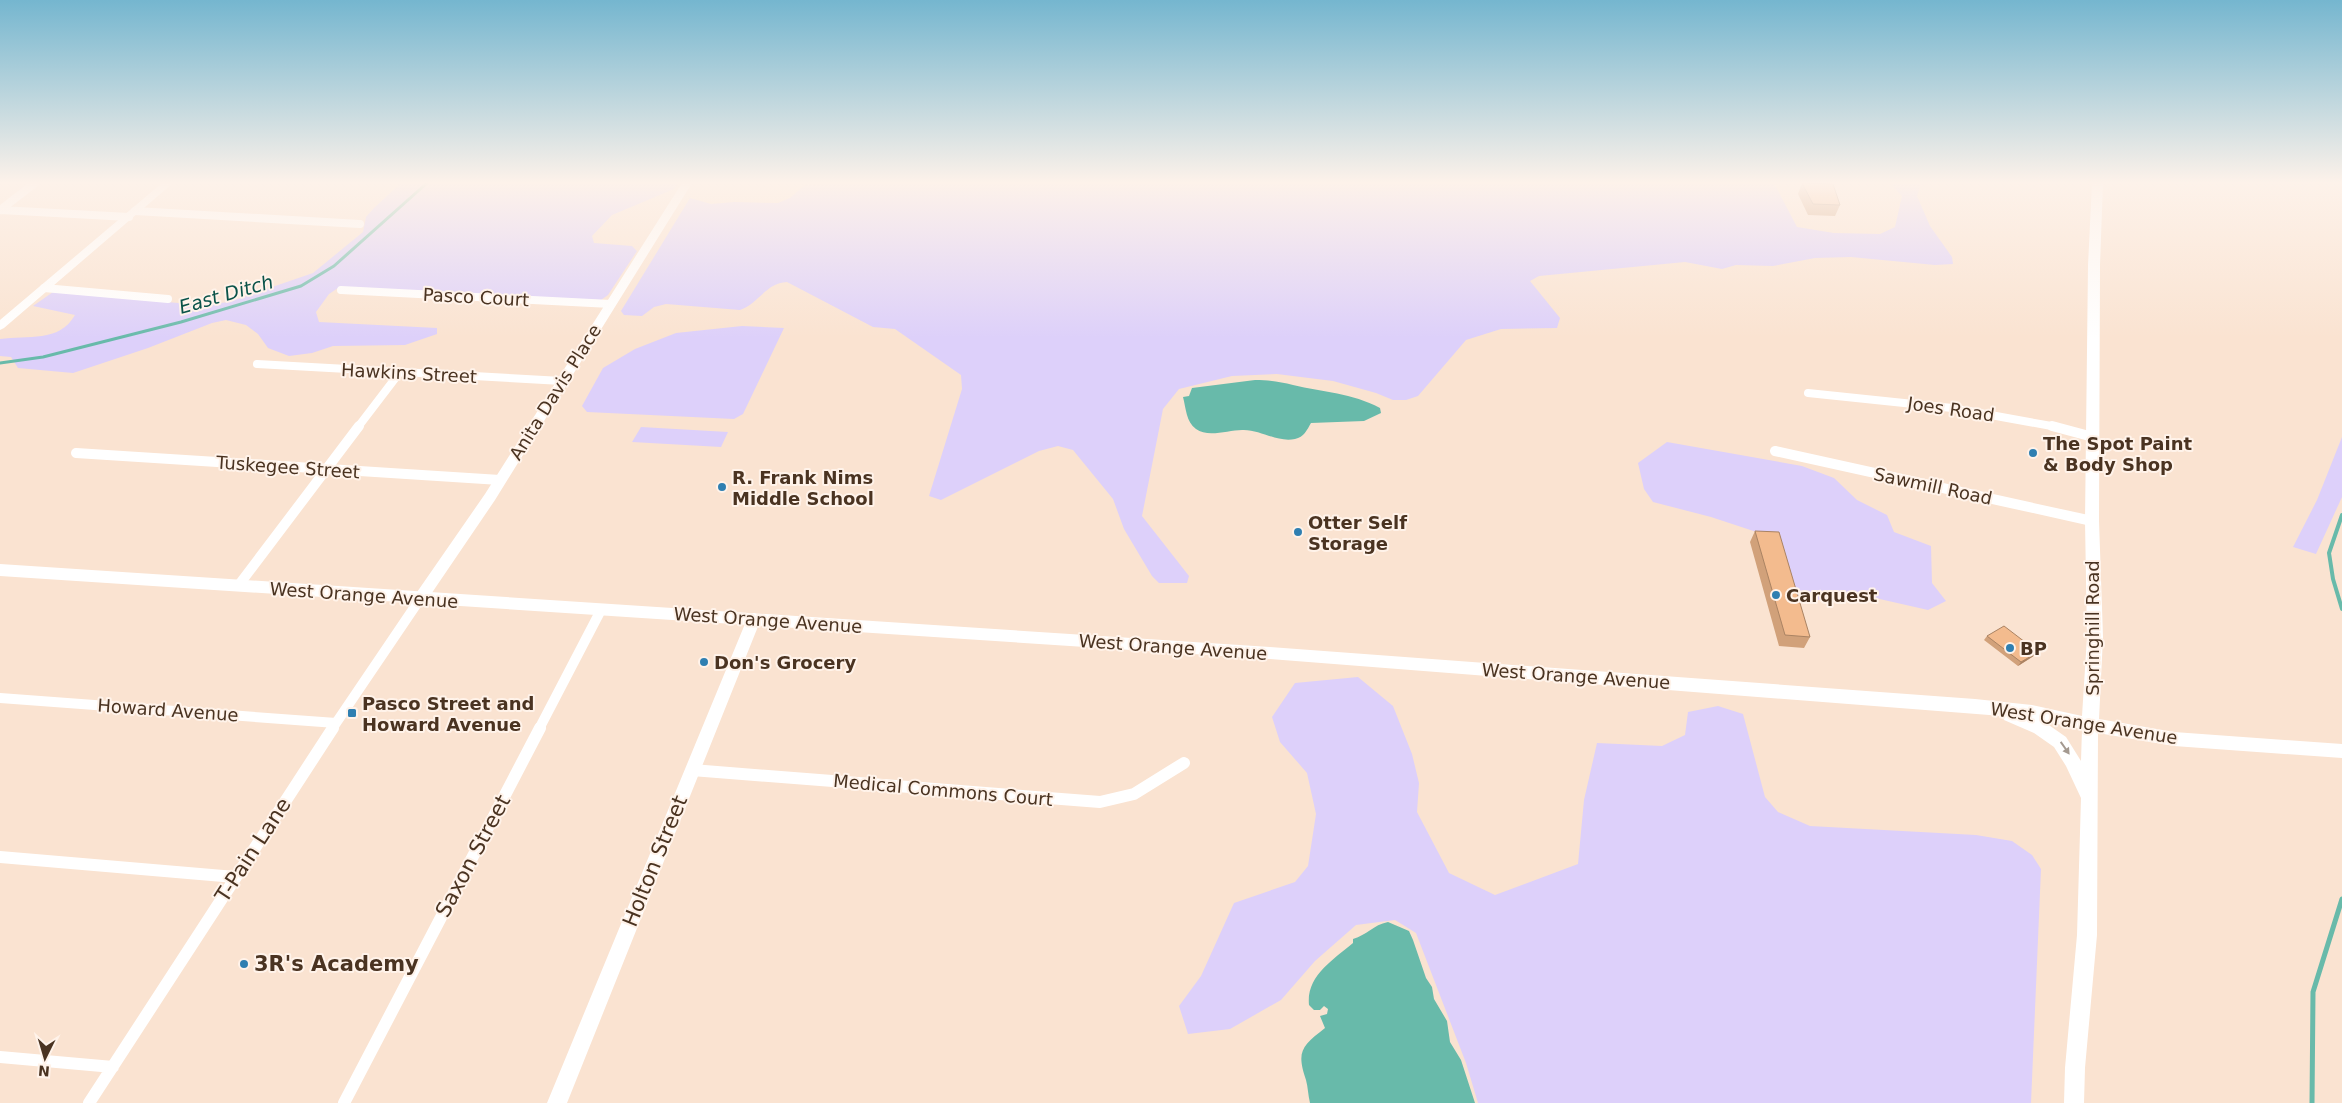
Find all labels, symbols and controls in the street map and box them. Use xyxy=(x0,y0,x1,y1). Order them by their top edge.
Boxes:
water label: East Ditch xyxy=(176,270,276,318)
street label: Pasco Court xyxy=(422,284,530,310)
street label: Anita Davis Place xyxy=(505,320,605,464)
street label: Hawkins Street xyxy=(341,359,477,387)
street label: Joes Road xyxy=(1905,392,1996,425)
place label: The Spot Paint & Body Shop xyxy=(2043,433,2192,475)
marker: The Spot Paint & Body Shop xyxy=(2027,447,2039,459)
street label: Tuskegee Street xyxy=(214,451,361,482)
street label: Sawmill Road xyxy=(1872,463,1994,509)
place label: R. Frank Nims Middle School xyxy=(732,467,874,509)
marker: R. Frank Nims Middle School xyxy=(716,481,728,493)
place label: Otter Self Storage xyxy=(1308,512,1407,554)
marker: Otter Self Storage xyxy=(1292,526,1304,538)
street label: Springhill Road xyxy=(2082,560,2103,696)
street label: West Orange Avenue xyxy=(269,578,459,612)
place label: Carquest xyxy=(1786,585,1878,606)
marker: Carquest xyxy=(1770,589,1782,601)
street label: West Orange Avenue xyxy=(673,603,863,637)
street label: West Orange Avenue xyxy=(1078,630,1268,664)
place label: BP xyxy=(2020,638,2047,659)
marker: BP xyxy=(2004,642,2016,654)
place label: Don's Grocery xyxy=(714,652,856,673)
marker: Don's Grocery xyxy=(698,656,710,668)
street label: West Orange Avenue xyxy=(1481,659,1671,693)
place label: Pasco Street and Howard Avenue xyxy=(362,693,534,735)
street label: Howard Avenue xyxy=(97,695,239,725)
street label: West Orange Avenue xyxy=(1989,698,2179,748)
marker: Pasco Street and Howard Avenue xyxy=(346,707,358,719)
one-way arrow xyxy=(2060,741,2070,754)
street label: Medical Commons Court xyxy=(832,770,1054,810)
street label: Saxon Street xyxy=(431,791,515,921)
street label: Holton Street xyxy=(618,792,692,930)
street label: T-Pain Lane xyxy=(210,793,296,908)
place label: 3R's Academy xyxy=(254,952,419,976)
marker: 3R's Academy xyxy=(238,958,250,970)
north arrow xyxy=(20,1033,70,1083)
text: N xyxy=(37,1062,50,1079)

